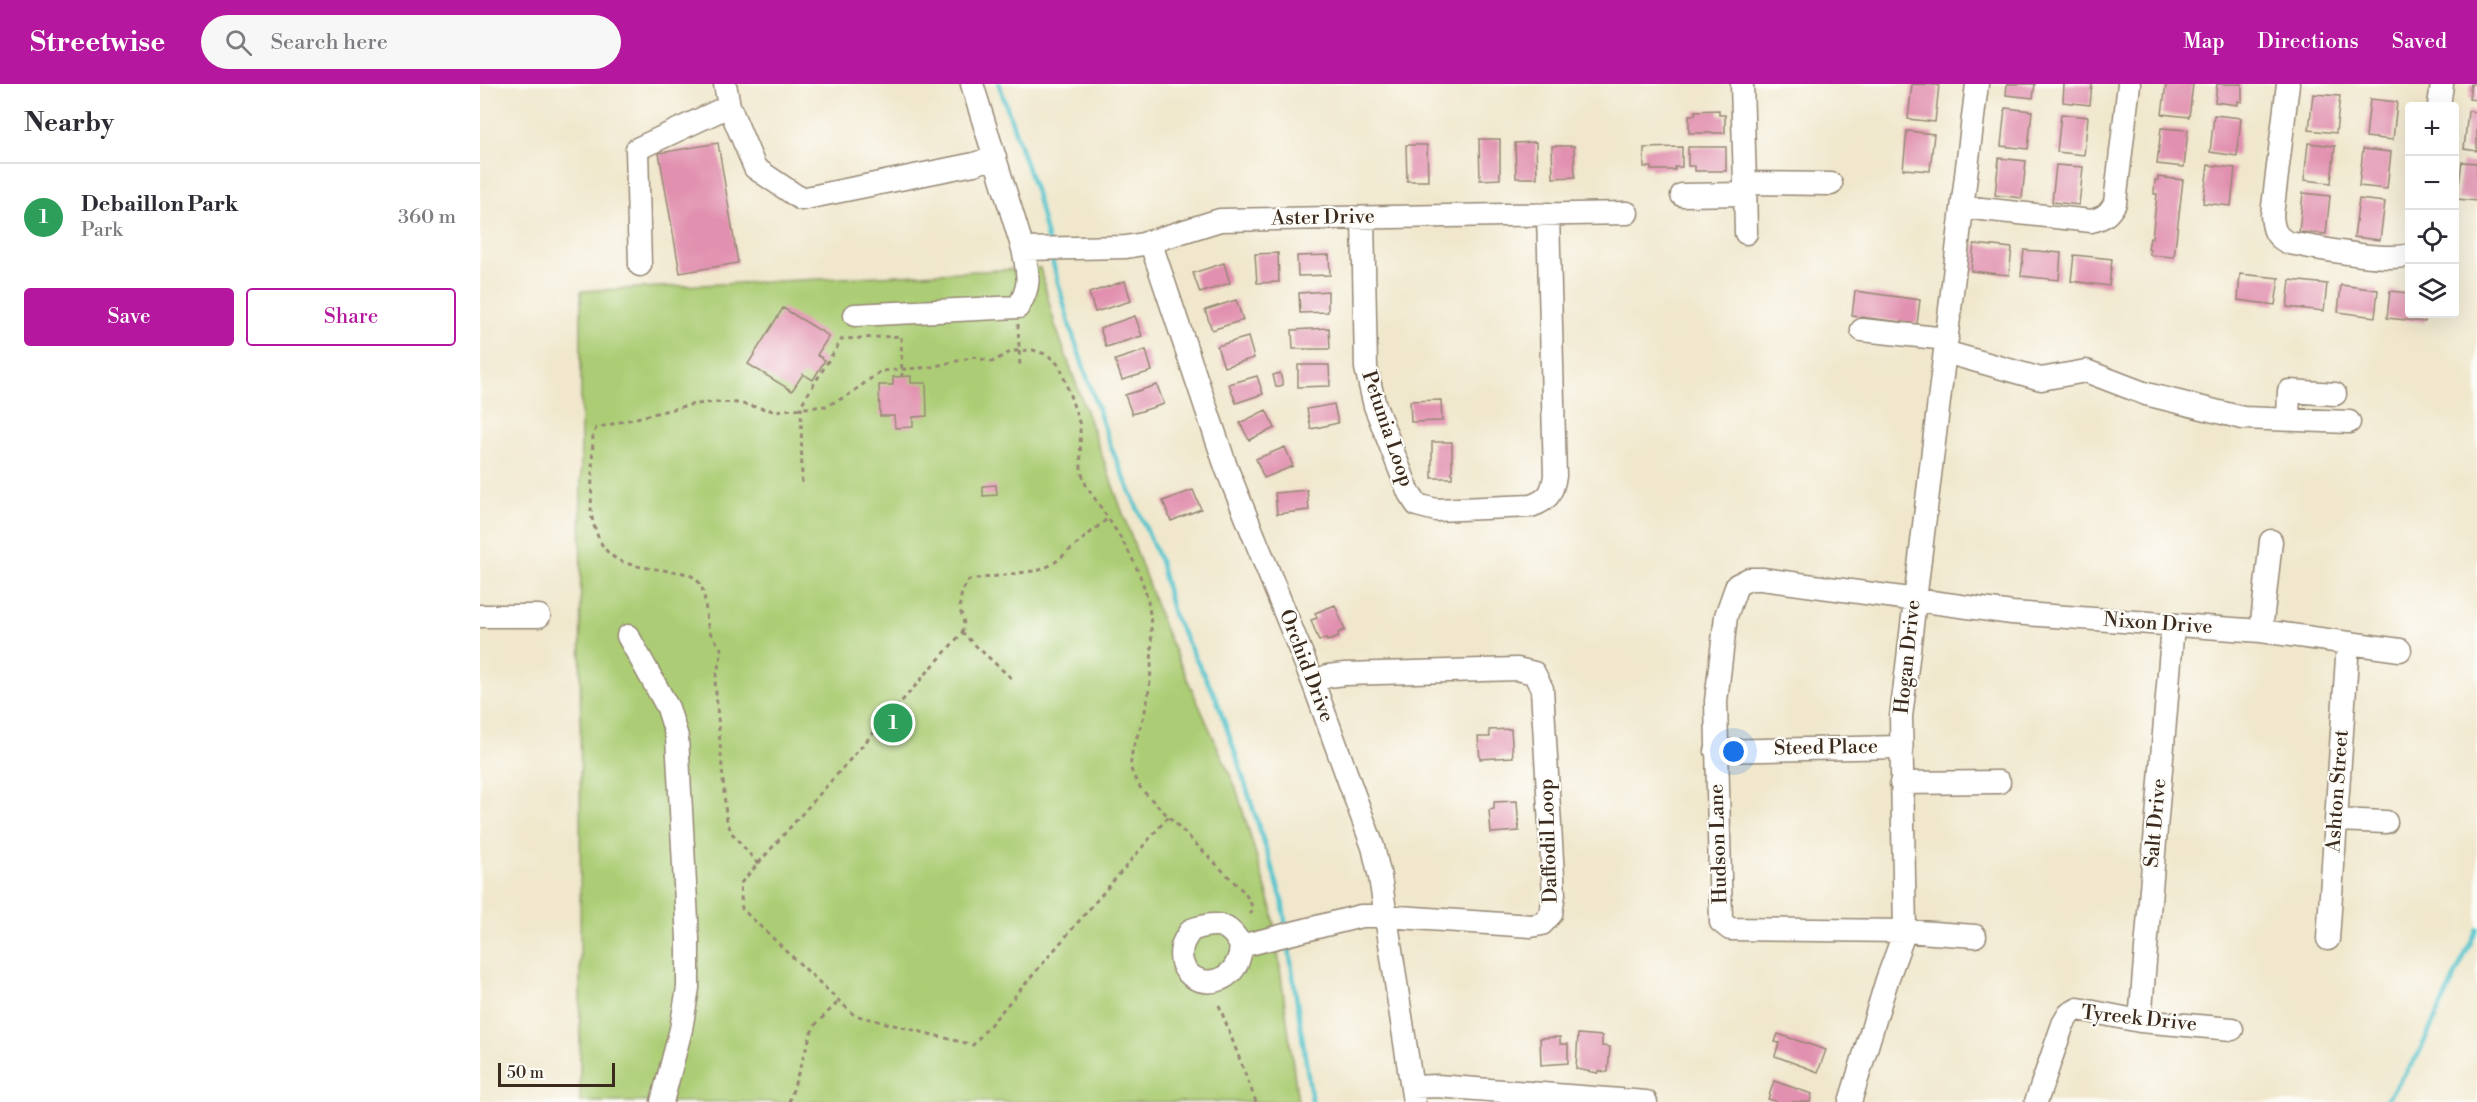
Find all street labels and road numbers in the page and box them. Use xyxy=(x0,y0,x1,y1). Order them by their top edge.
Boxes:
street label: Aster Drive xyxy=(1270,205,1375,231)
street label: Petunia Loop xyxy=(1355,368,1419,490)
street label: Hogan Drive xyxy=(1890,599,1926,715)
street label: Orchid Drive xyxy=(1273,606,1339,726)
street label: Nixon Drive xyxy=(2103,608,2213,640)
street label: Ashton Street xyxy=(2321,729,2355,854)
street label: Steed Place xyxy=(1774,735,1878,761)
street label: Salt Drive xyxy=(2140,777,2172,869)
street label: Daffodil Loop xyxy=(1534,778,1564,904)
street label: Hudson Lane xyxy=(1704,783,1734,905)
street label: Tyreek Drive xyxy=(2080,1000,2198,1038)

